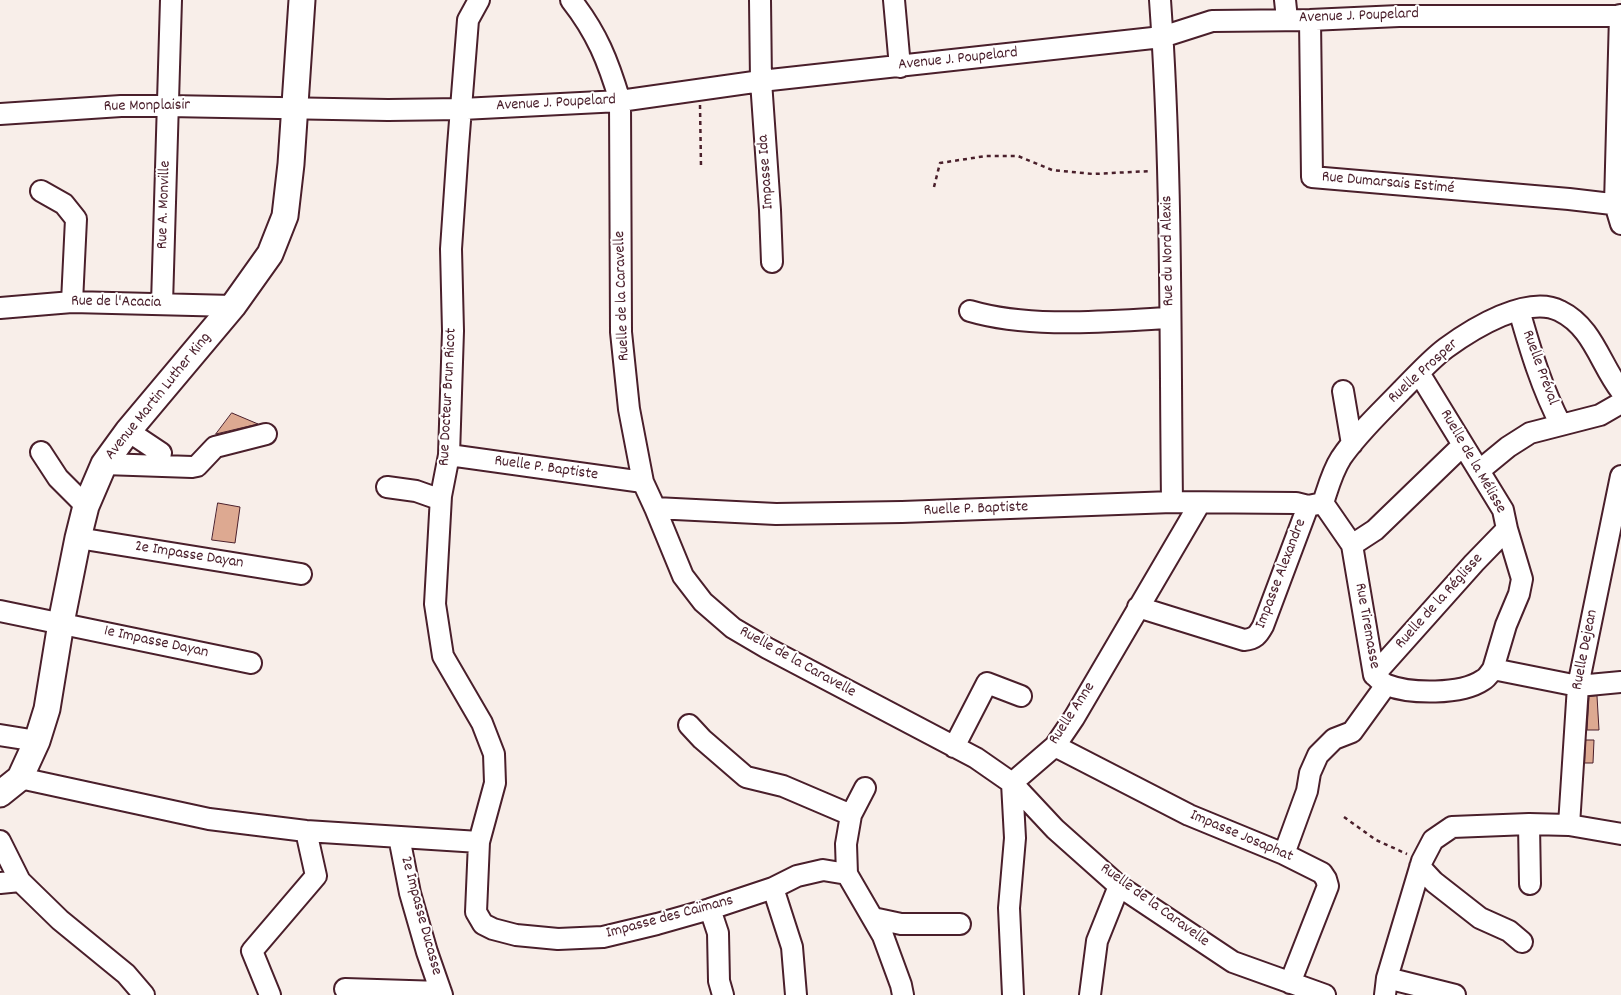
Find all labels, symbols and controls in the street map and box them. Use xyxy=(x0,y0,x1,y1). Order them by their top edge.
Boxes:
street label: Avenue J. Poupelard xyxy=(1299,5,1419,29)
street label: Avenue J. Poupelard xyxy=(897,44,1019,76)
street label: Avenue J. Poupelard xyxy=(496,91,616,117)
street label: Rue Monplaisir xyxy=(104,97,190,117)
street label: Impasse Ida xyxy=(755,134,779,210)
street label: Rue A. Monville xyxy=(154,160,176,250)
street label: Rue Dumarsais Estimé xyxy=(1321,169,1455,199)
street label: Rue du Nord Alexis xyxy=(1158,195,1180,307)
street label: Ruelle de la Caravelle xyxy=(611,230,635,362)
street label: Rue de l'Acacia xyxy=(71,293,161,313)
street label: Rue Docteur Brun Ricot xyxy=(436,327,462,467)
street label: Ruelle Préval xyxy=(1517,328,1561,408)
street label: Avenue Martin Luther King xyxy=(102,329,216,465)
street label: Ruelle Prosper xyxy=(1385,336,1463,408)
street label: Ruelle de la Mélisse xyxy=(1434,407,1510,517)
street label: Ruelle P. Baptiste xyxy=(493,452,599,486)
street label: Ruelle P. Baptiste xyxy=(923,499,1029,521)
street label: Impasse Alexandre xyxy=(1252,516,1312,632)
street label: 2e Impasse Dayan xyxy=(133,538,245,574)
street label: Ruelle de la Réglisse xyxy=(1392,550,1488,654)
street label: Rue Tiremasse xyxy=(1349,582,1383,670)
street label: Ruelle Dejean xyxy=(1569,608,1603,692)
street label: 1e Impasse Dayan xyxy=(102,623,210,663)
street label: Ruelle de la Caravelle xyxy=(735,623,859,703)
street label: Ruelle Anne xyxy=(1046,679,1100,749)
street label: Impasse Josaphat xyxy=(1186,807,1296,867)
street label: 2e Impasse Ducasse xyxy=(395,854,445,978)
street label: Ruelle de la Caravelle xyxy=(1096,860,1212,952)
street label: Impasse des Caïmans xyxy=(604,892,736,944)

